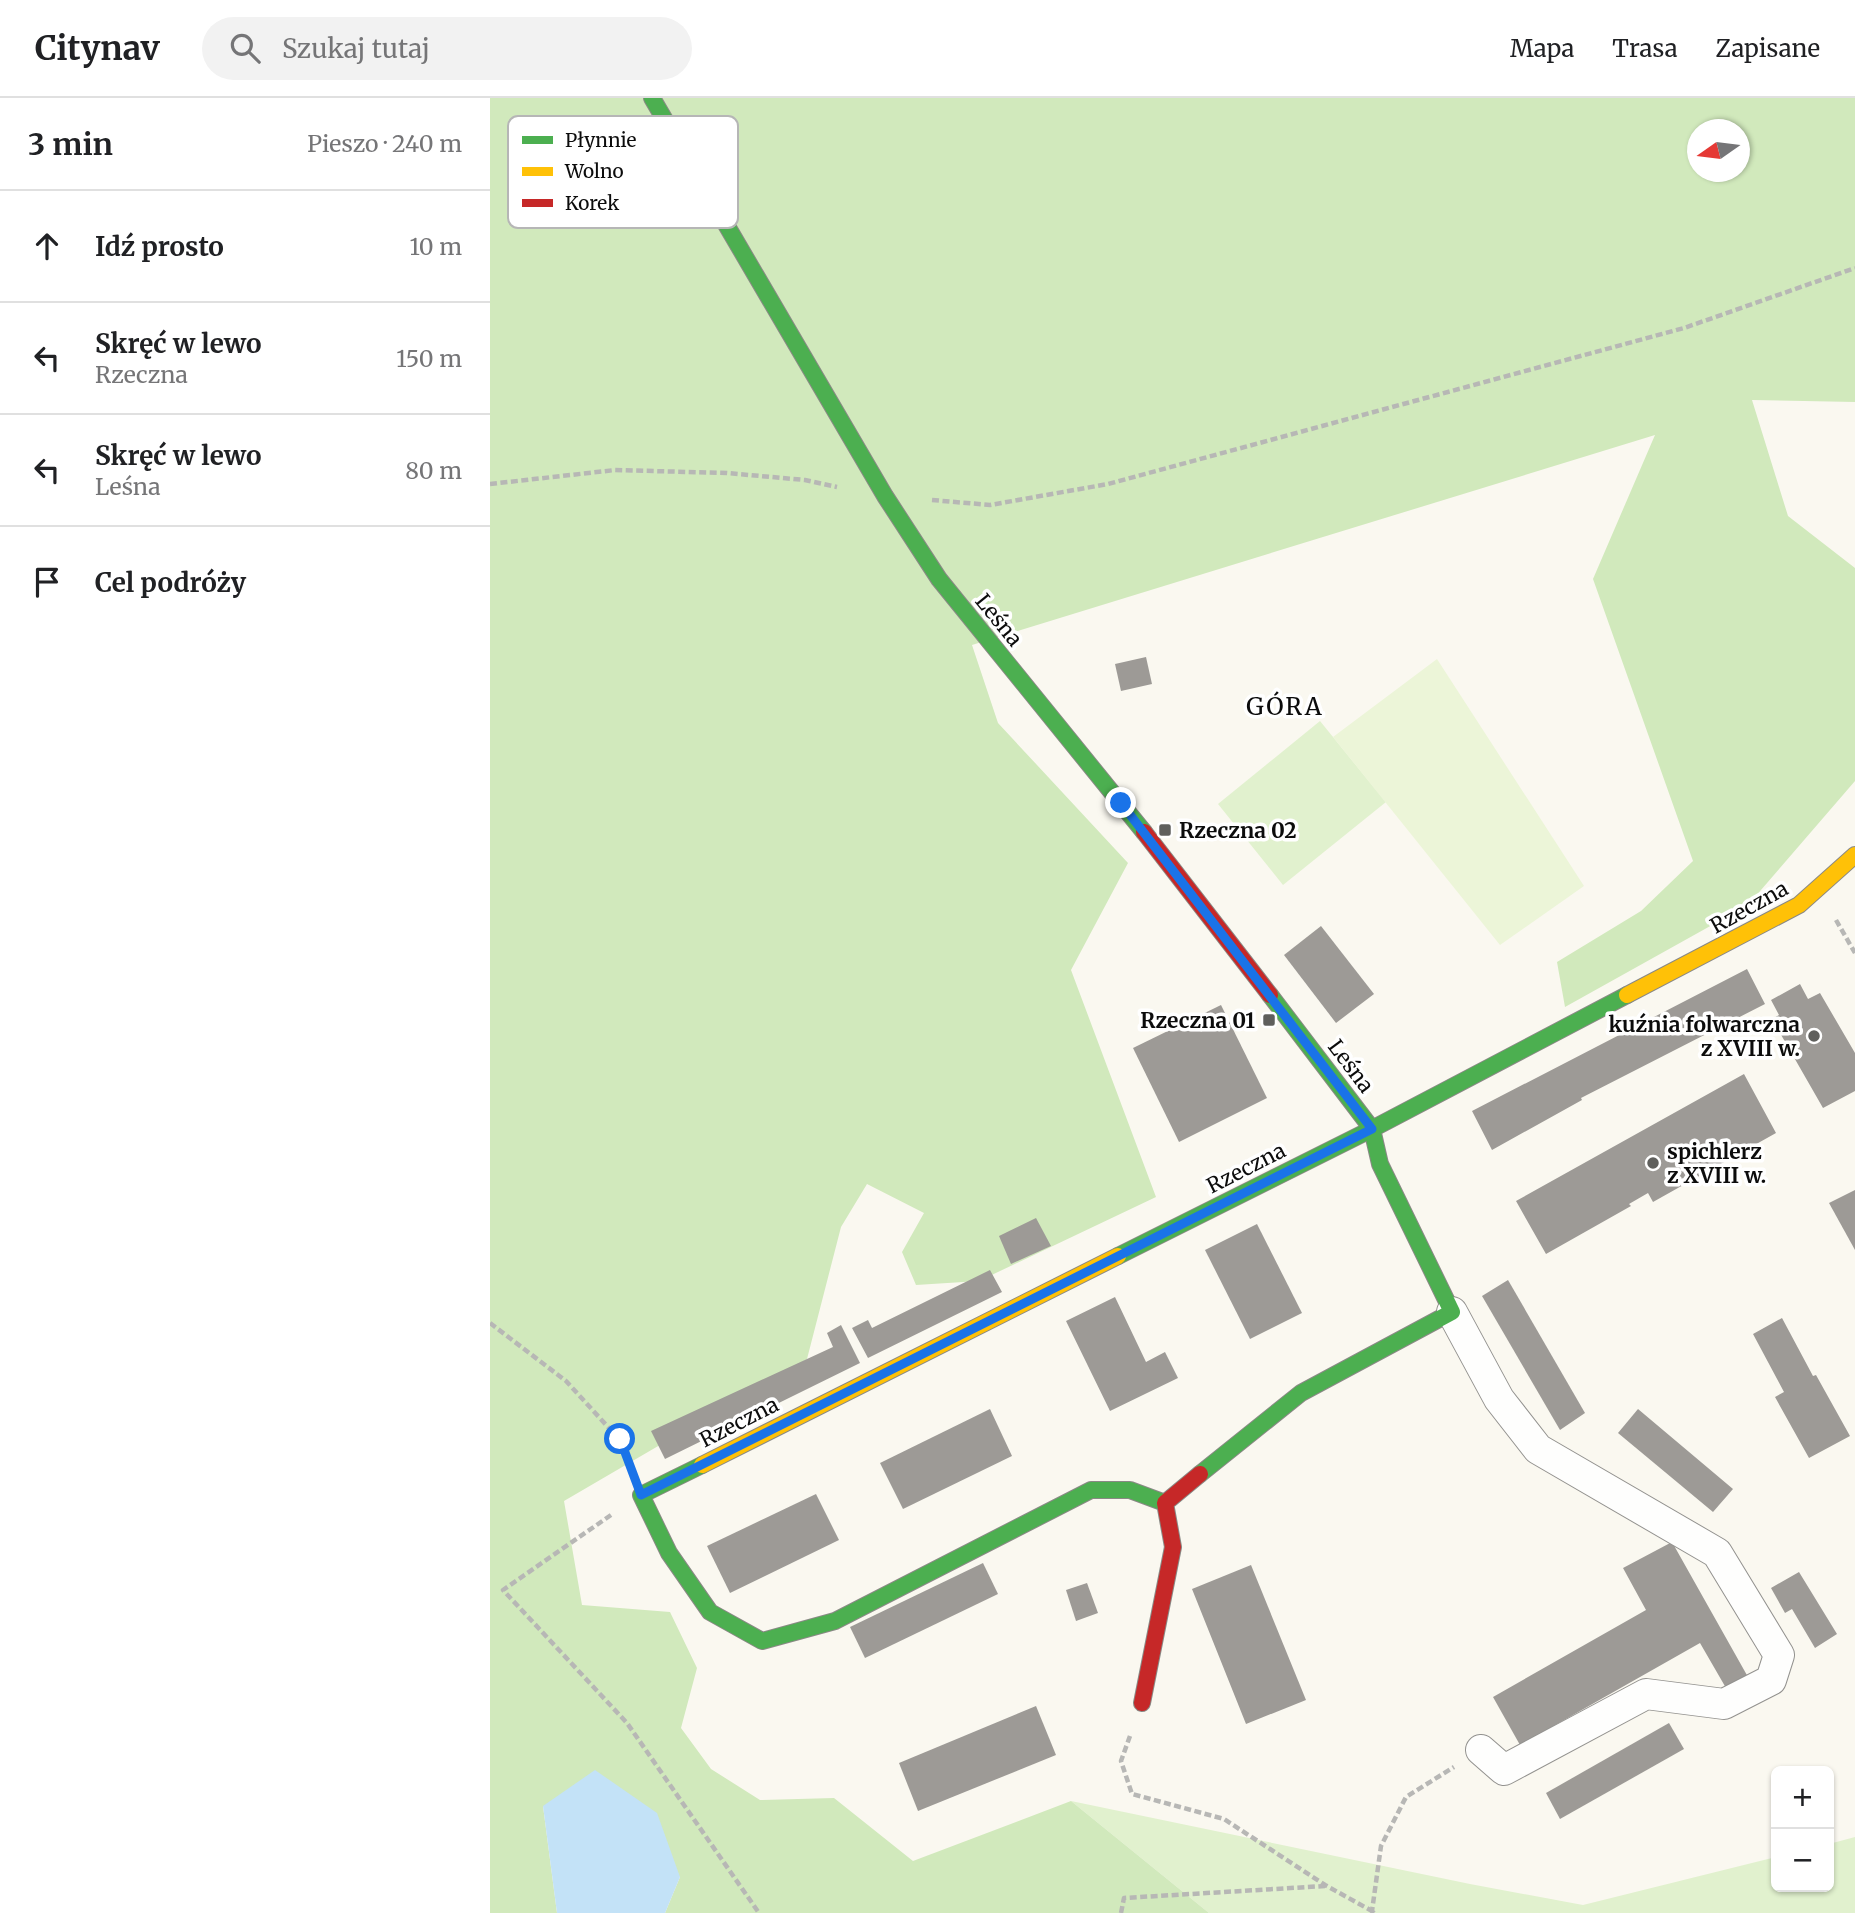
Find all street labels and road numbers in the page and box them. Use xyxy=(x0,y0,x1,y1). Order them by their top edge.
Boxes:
street label: Leśna xyxy=(970,588,1028,652)
street label: Rzeczna xyxy=(1705,875,1793,939)
street label: Leśna xyxy=(1322,1034,1380,1098)
street label: Rzeczna xyxy=(1202,1137,1290,1199)
street label: Rzeczna xyxy=(695,1391,783,1453)

